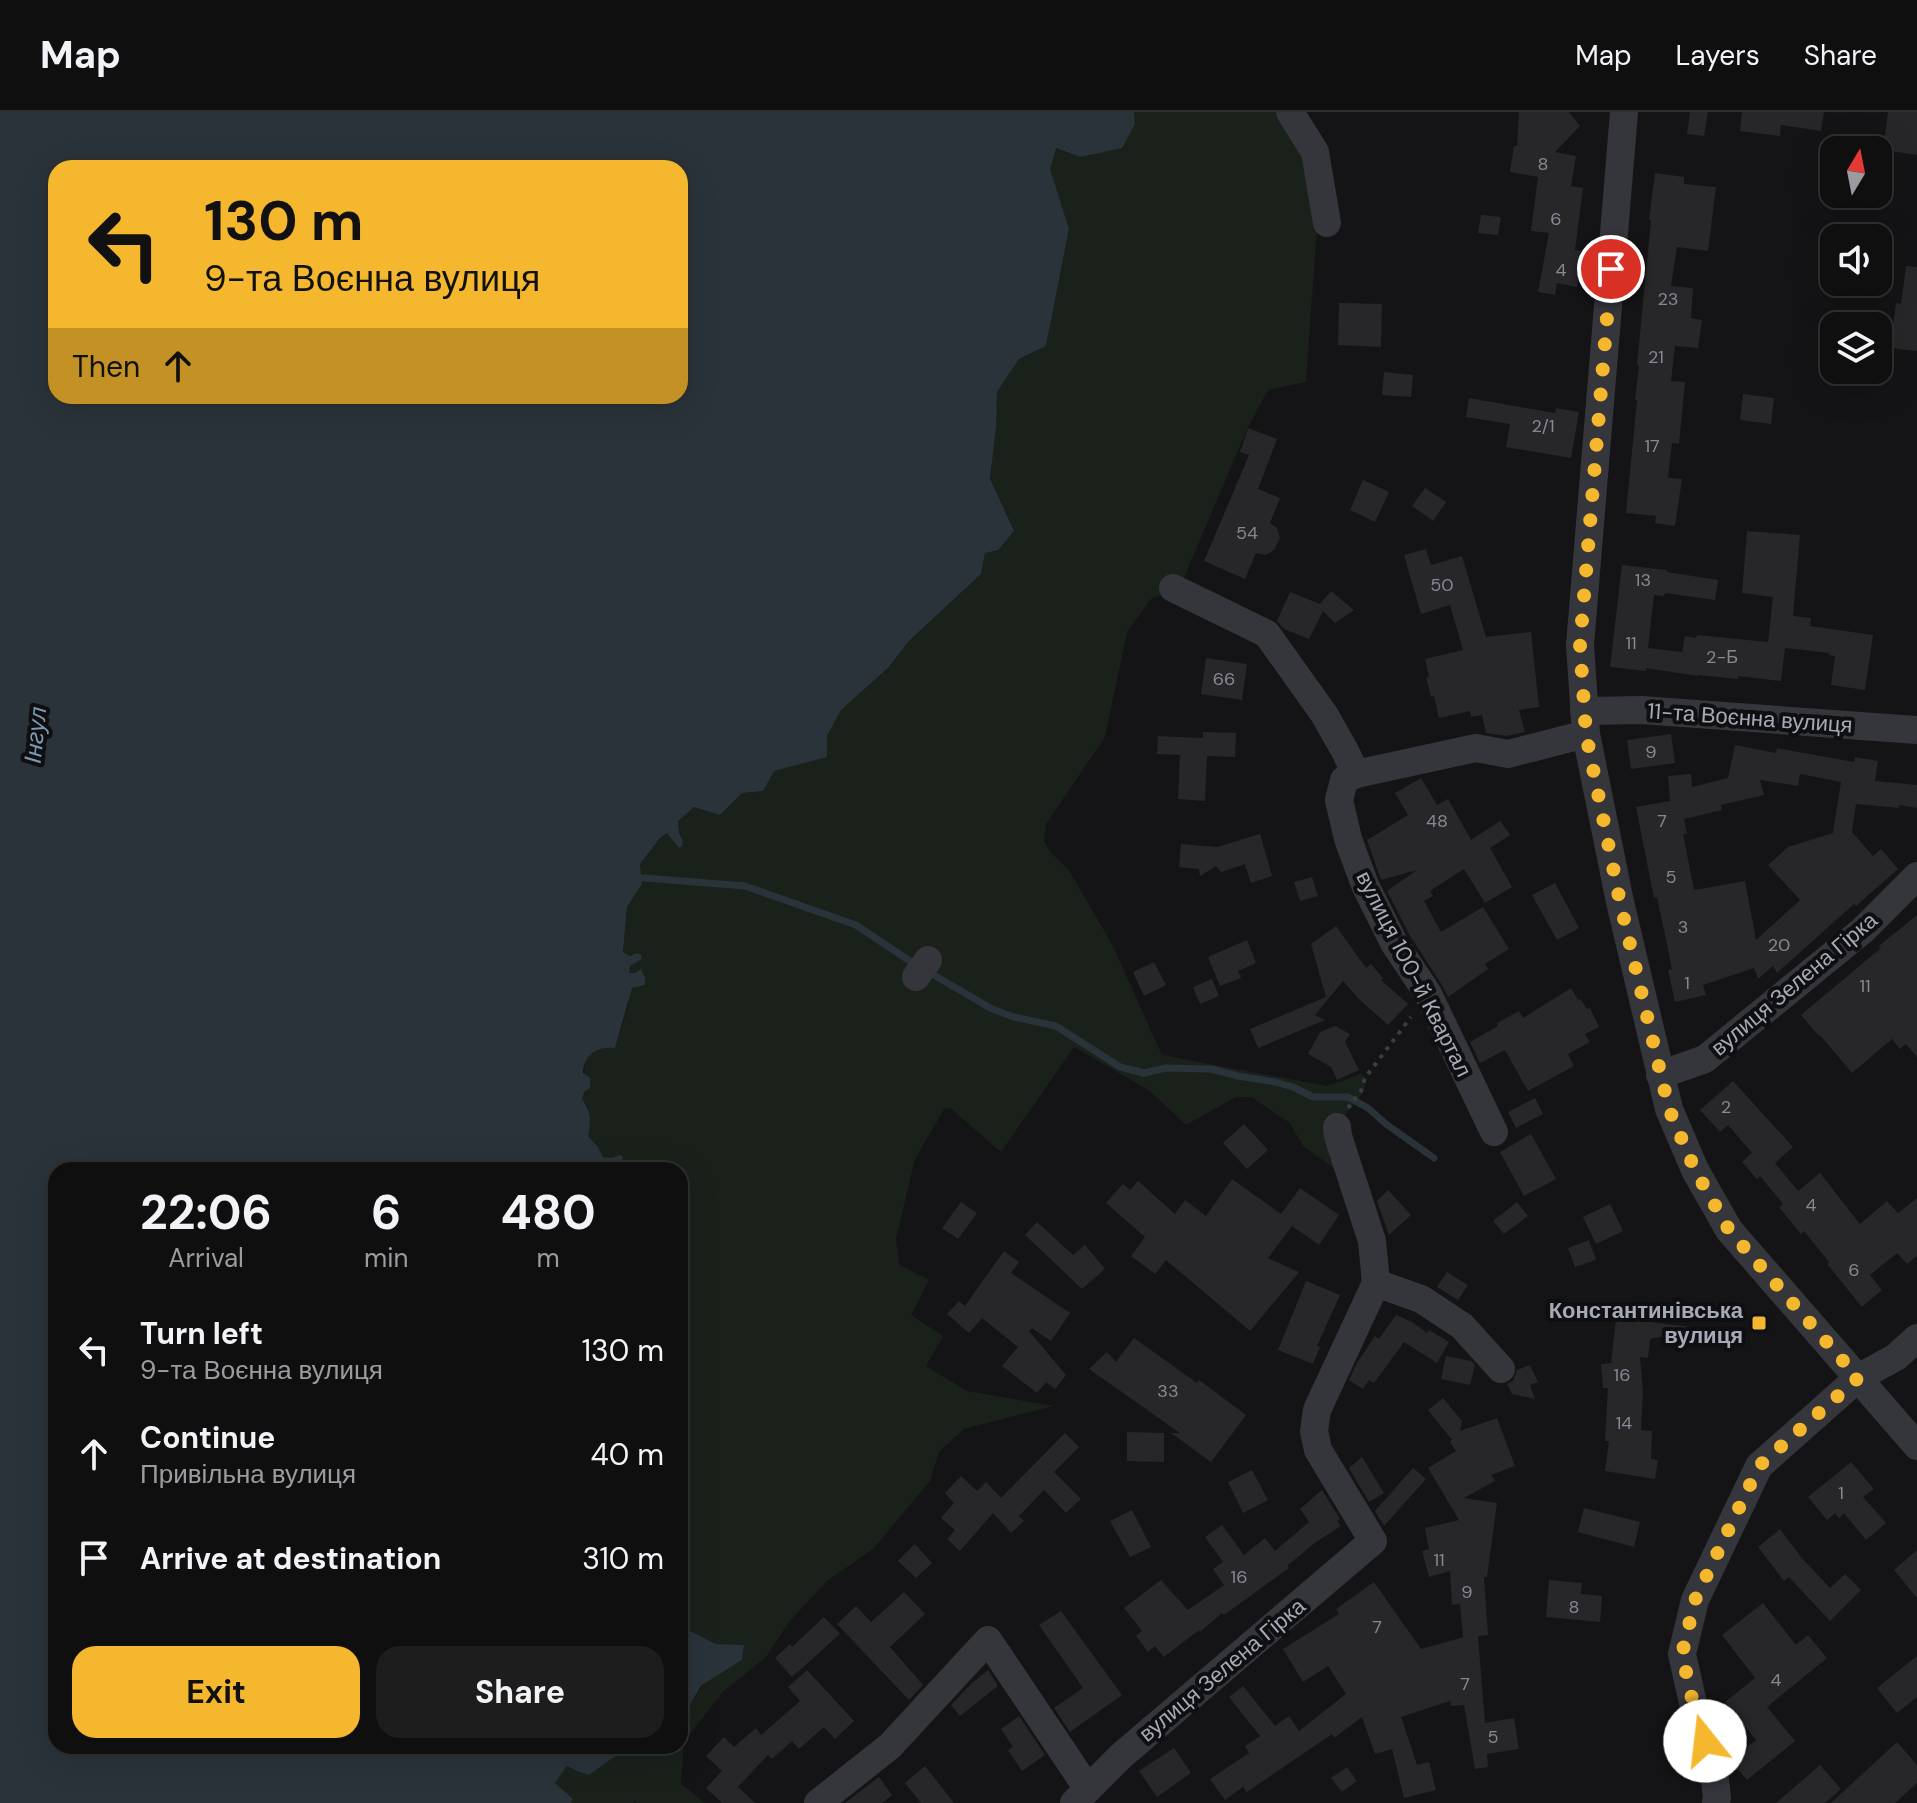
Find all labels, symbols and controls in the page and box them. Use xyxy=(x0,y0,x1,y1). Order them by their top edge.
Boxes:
text: Map xyxy=(40,30,121,80)
text: Map xyxy=(1575,37,1632,74)
text: Layers xyxy=(1676,37,1760,74)
text: Share xyxy=(1804,37,1877,74)
north arrow xyxy=(1820,136,1892,208)
map controls xyxy=(1820,136,1892,384)
house number: 8 xyxy=(1538,152,1548,176)
text: 130 m xyxy=(204,184,363,257)
icon: left xyxy=(72,192,176,296)
house number: 6 xyxy=(1550,207,1562,231)
button: sound xyxy=(1820,224,1892,296)
pin xyxy=(1577,235,1645,303)
icon: arrive xyxy=(1589,247,1633,291)
text: 9-та Воєнна вулиця xyxy=(204,255,540,302)
house number: 4 xyxy=(1556,258,1567,282)
house number: 23 xyxy=(1657,287,1679,311)
button: layers xyxy=(1820,312,1892,384)
icon: ahead xyxy=(156,344,200,388)
house number: 21 xyxy=(1648,345,1664,369)
text: Then xyxy=(72,347,140,386)
house number: 2/1 xyxy=(1531,414,1555,438)
house number: 17 xyxy=(1644,434,1660,458)
house number: 54 xyxy=(1236,521,1258,545)
house number: 13 xyxy=(1635,568,1651,592)
house number: 50 xyxy=(1430,573,1454,597)
house number: 11 xyxy=(1625,631,1637,655)
house number: 2-Б xyxy=(1706,645,1738,669)
house number: 66 xyxy=(1213,667,1235,691)
street label: 11-та Воєнна вулиця xyxy=(1647,696,1853,740)
water label: Інгул xyxy=(17,705,53,765)
house number: 9 xyxy=(1645,740,1657,764)
house number: 48 xyxy=(1426,809,1448,833)
house number: 7 xyxy=(1657,809,1667,833)
house number: 5 xyxy=(1666,865,1676,889)
street label: вулиця 100-й Квартал xyxy=(1349,866,1479,1082)
street label: вулиця Зелена Гірка xyxy=(1705,905,1884,1062)
house number: 3 xyxy=(1678,915,1688,939)
house number: 20 xyxy=(1768,933,1790,957)
house number: 1 xyxy=(1684,971,1690,995)
house number: 11 xyxy=(1859,974,1871,998)
house number: 2 xyxy=(1721,1095,1731,1119)
text: 22:06 xyxy=(140,1181,272,1244)
text: 6 xyxy=(371,1181,401,1244)
text: 480 xyxy=(500,1181,596,1244)
house number: 4 xyxy=(1806,1193,1817,1217)
text: Arrival xyxy=(168,1241,244,1275)
text: min xyxy=(364,1241,408,1275)
text: m xyxy=(537,1241,560,1275)
house number: 6 xyxy=(1848,1258,1860,1282)
place label: Константинівська вулиця xyxy=(1549,1296,1744,1350)
text: Turn left xyxy=(140,1314,263,1353)
marker: Константинівська вулиця xyxy=(1750,1314,1768,1332)
icon: left xyxy=(72,1328,116,1372)
text: 130 m xyxy=(582,1331,664,1370)
text: 9-та Воєнна вулиця xyxy=(140,1353,383,1387)
house number: 16 xyxy=(1614,1363,1630,1387)
house number: 33 xyxy=(1157,1379,1179,1403)
house number: 14 xyxy=(1616,1411,1632,1435)
text: Continue xyxy=(140,1418,275,1457)
icon: ahead xyxy=(72,1432,116,1476)
text: 40 m xyxy=(591,1435,664,1474)
text: Привільна вулиця xyxy=(140,1457,356,1491)
house number: 1 xyxy=(1838,1481,1844,1505)
icon: arrive xyxy=(72,1536,116,1580)
text: Arrive at destination xyxy=(140,1539,441,1578)
text: 310 m xyxy=(582,1539,664,1578)
house number: 11 xyxy=(1433,1548,1445,1572)
house number: 16 xyxy=(1231,1565,1247,1589)
house number: 9 xyxy=(1461,1580,1473,1604)
street label: вулиця Зелена Гірка xyxy=(1133,1591,1312,1748)
house number: 8 xyxy=(1569,1595,1579,1619)
house number: 7 xyxy=(1372,1615,1382,1639)
button: Exit xyxy=(72,1646,360,1738)
button: Share xyxy=(376,1646,664,1738)
house number: 4 xyxy=(1771,1668,1782,1692)
house number: 7 xyxy=(1460,1672,1470,1696)
position arrow xyxy=(1663,1699,1747,1783)
house number: 5 xyxy=(1488,1725,1498,1749)

